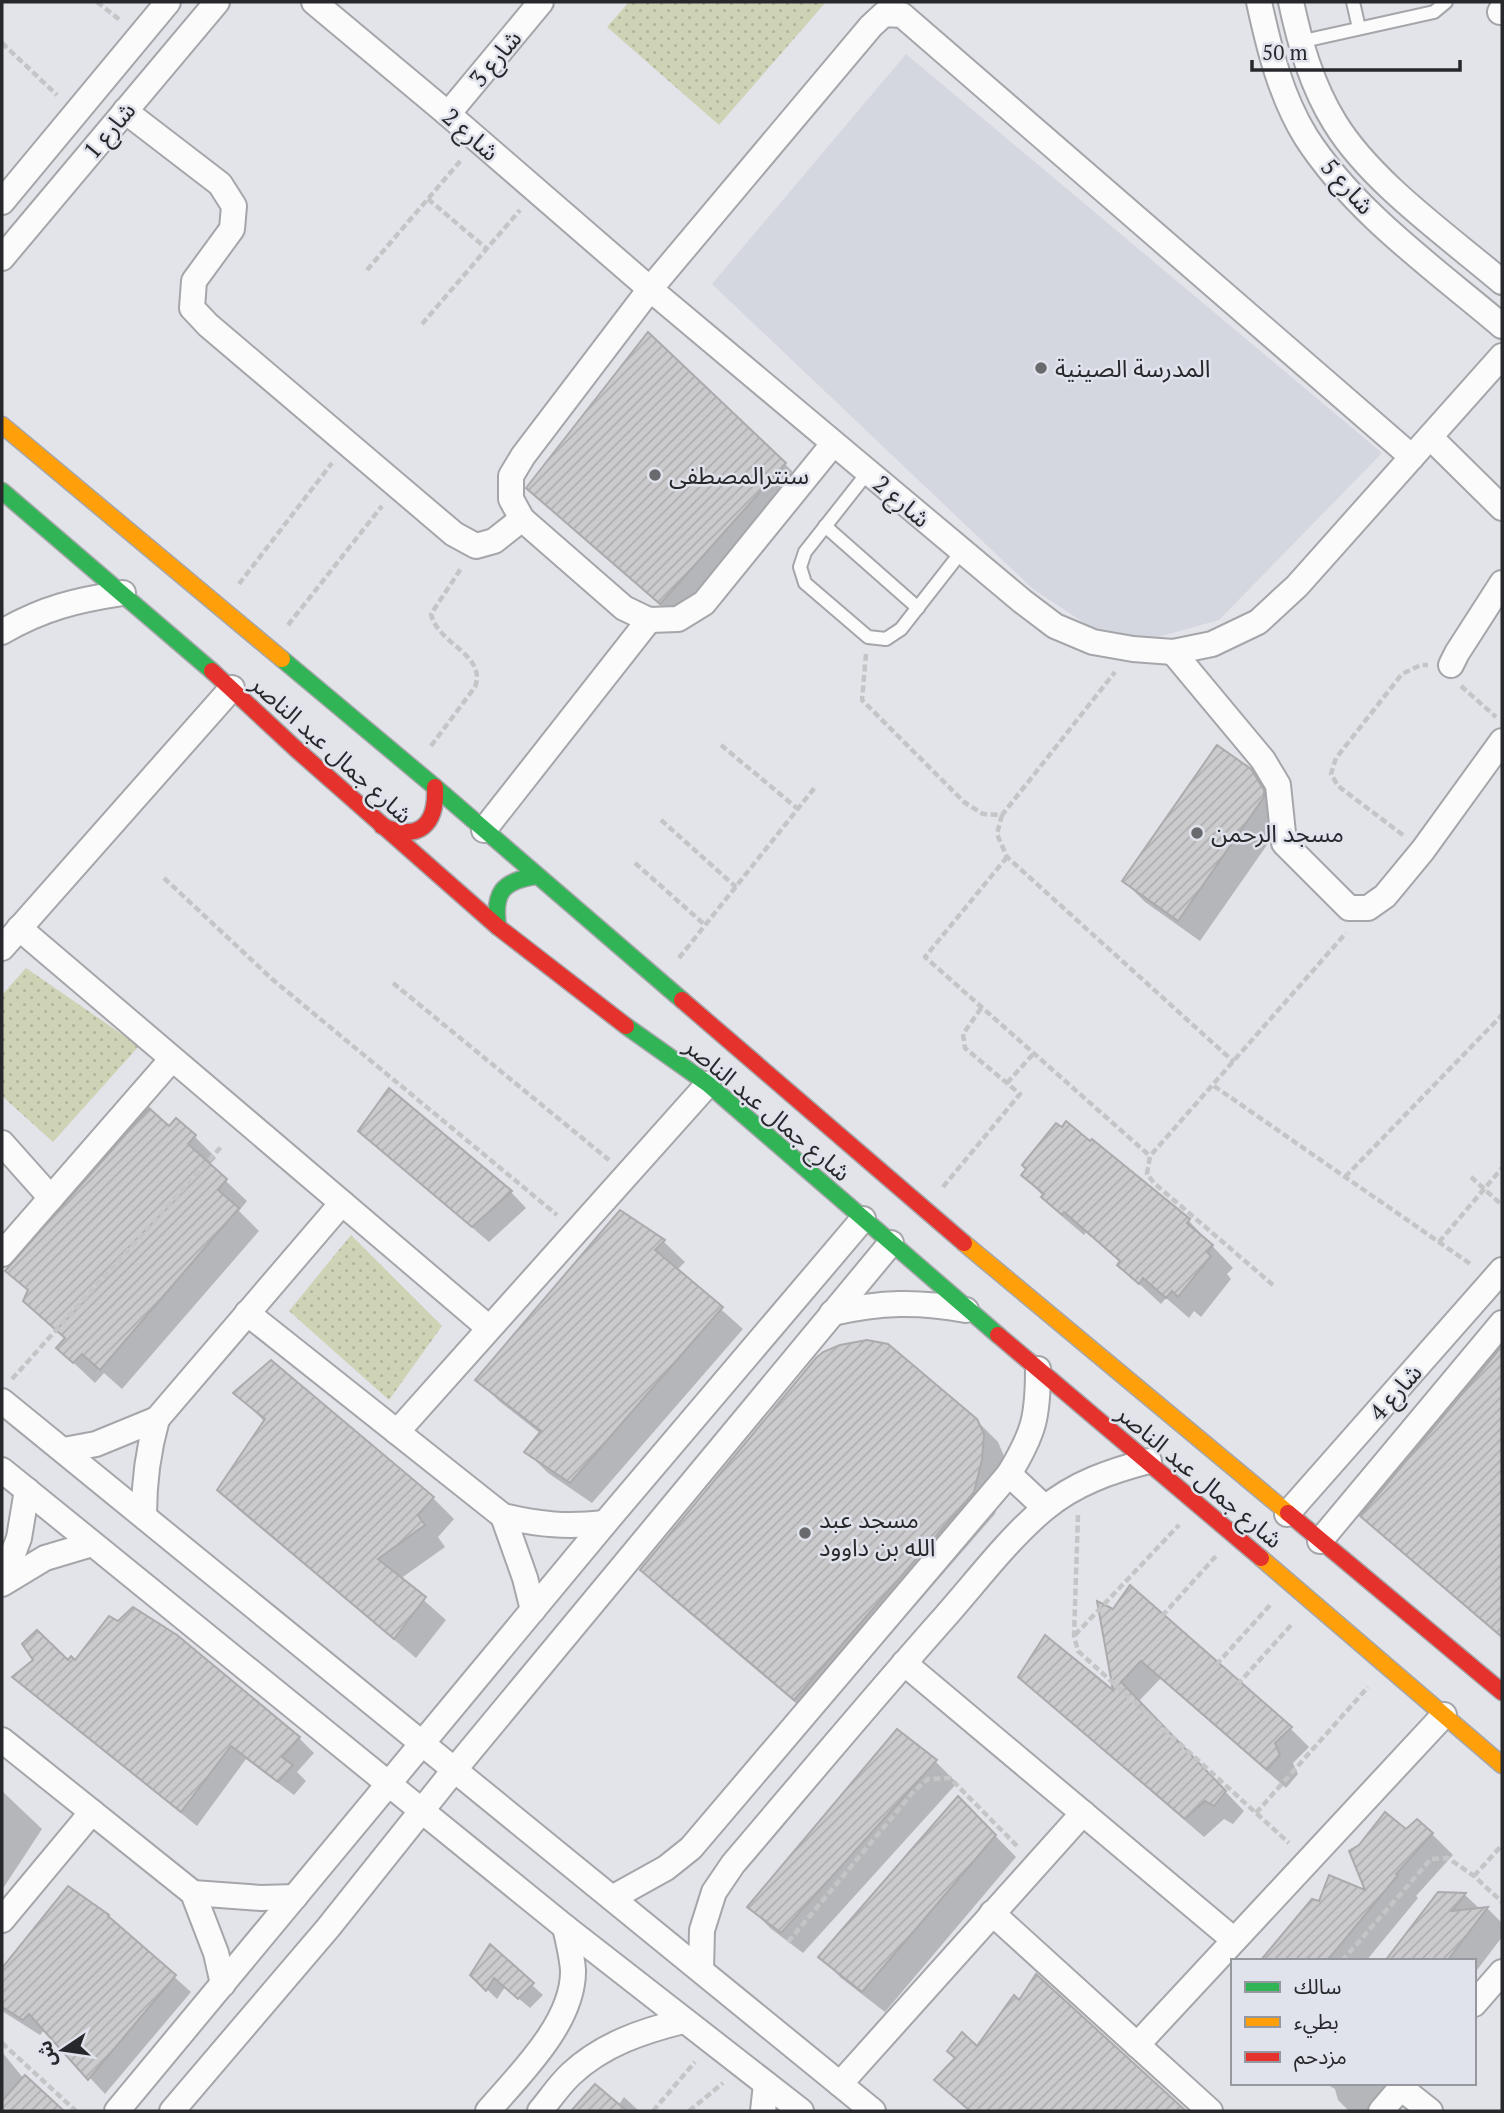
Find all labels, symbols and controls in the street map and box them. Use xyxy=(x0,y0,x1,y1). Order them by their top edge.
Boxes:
street label: شارع 3 xyxy=(462,23,530,95)
scale bar xyxy=(1252,28,1460,72)
text: 50 m xyxy=(1262,38,1308,66)
street label: شارع 1 xyxy=(76,95,144,167)
street label: شارع 2 xyxy=(435,100,506,169)
street label: شارع 5 xyxy=(1313,151,1382,222)
place label: المدرسة الصينية xyxy=(1055,352,1211,384)
marker: المدرسة الصينية xyxy=(1033,360,1049,376)
place label: سنترالمصطفى xyxy=(669,459,809,491)
marker: سنترالمصطفى xyxy=(647,467,663,483)
street label: شارع 2 xyxy=(865,468,937,536)
street label: شارع جمال عبد الناصر xyxy=(242,667,420,832)
place label: مسجد الرحمن xyxy=(1211,817,1344,849)
marker: مسجد الرحمن xyxy=(1189,825,1205,841)
street label: شارع جمال عبد الناصر xyxy=(676,1029,858,1189)
street label: شارع 4 xyxy=(1361,1357,1430,1428)
street label: شارع جمال عبد الناصر xyxy=(1108,1396,1290,1556)
place label: مسجد عبد الله بن داوود xyxy=(819,1503,936,1563)
marker: مسجد عبد الله بن داوود xyxy=(797,1525,813,1541)
legend xyxy=(1231,1959,1476,2085)
text: سالك xyxy=(1294,1972,1341,2000)
text: بطيء xyxy=(1294,2007,1339,2038)
north arrow xyxy=(28,2015,98,2085)
text: ش xyxy=(31,2038,61,2069)
text: مزدحم xyxy=(1294,2042,1347,2072)

